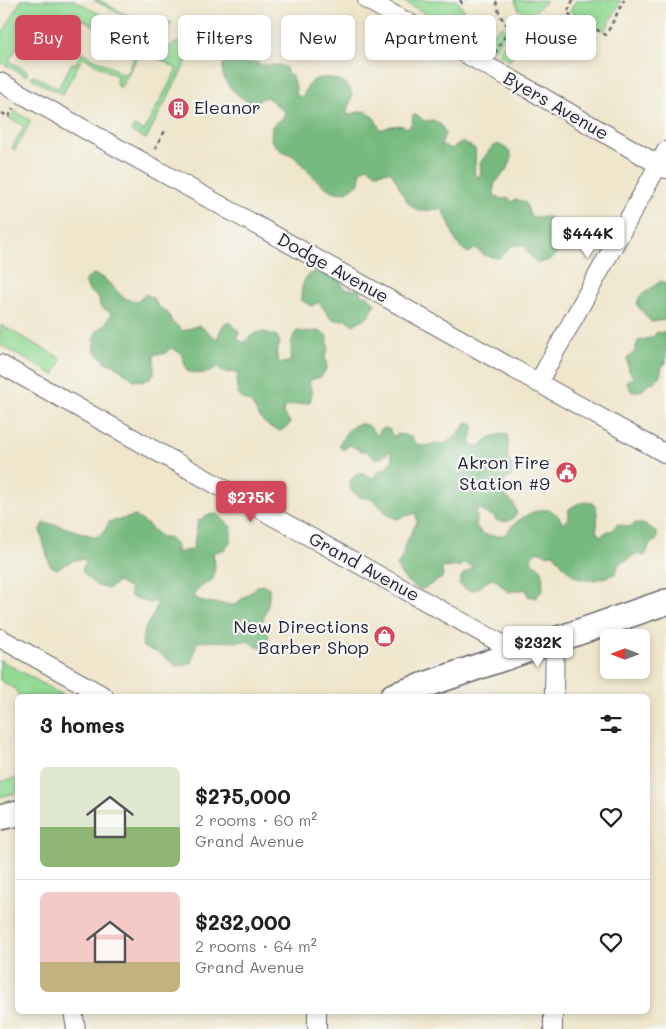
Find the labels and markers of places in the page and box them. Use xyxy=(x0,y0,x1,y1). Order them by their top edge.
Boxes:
place label: Eleanor xyxy=(194,95,261,119)
building icon: Eleanor xyxy=(166,96,190,120)
pin: $444K xyxy=(553,216,623,259)
place label: Akron Fire Station #9 xyxy=(457,450,550,495)
public building icon: Akron Fire Station #9 xyxy=(554,461,578,485)
pin: $275K xyxy=(216,480,286,523)
place label: New Directions Barber Shop xyxy=(233,614,369,659)
shop icon: New Directions Barber Shop xyxy=(373,625,397,649)
pin: $232K xyxy=(503,626,573,668)

